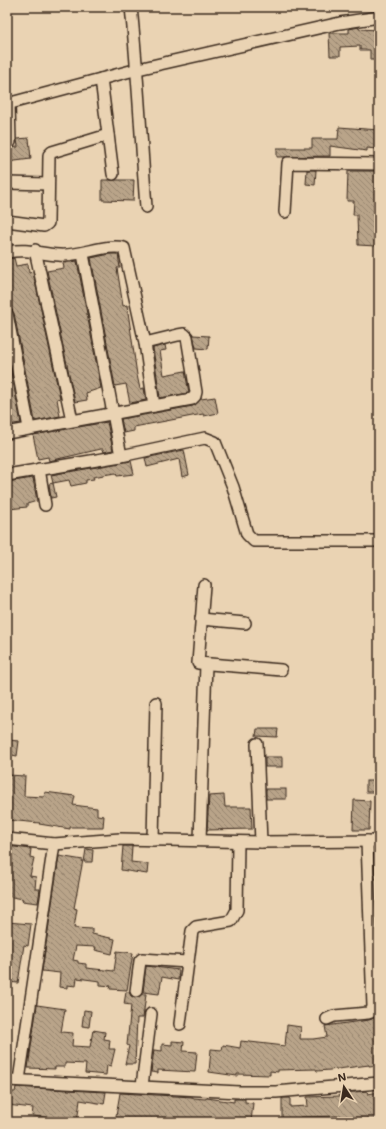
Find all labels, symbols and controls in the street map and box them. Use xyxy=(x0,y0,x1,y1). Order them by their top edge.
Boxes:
north arrow xyxy=(324,1067,364,1107)
text: N xyxy=(336,1069,347,1085)

